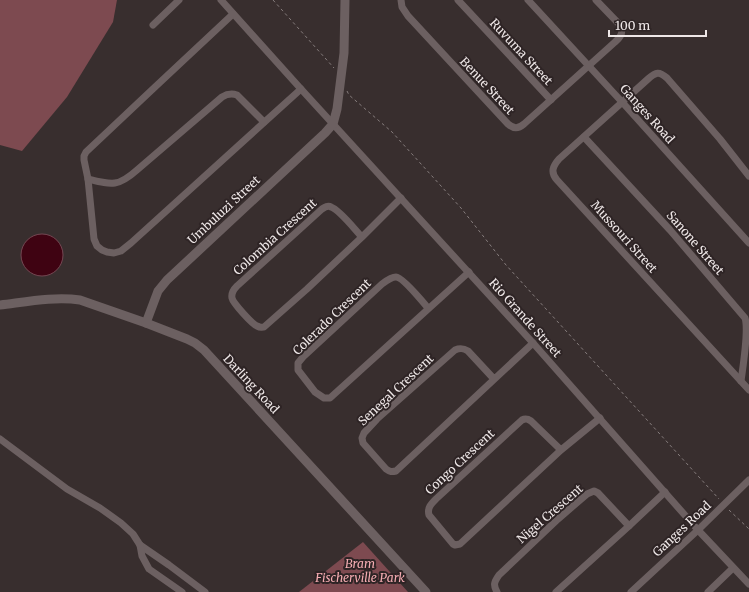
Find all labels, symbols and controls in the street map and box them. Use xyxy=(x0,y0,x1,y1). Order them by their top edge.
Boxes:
scale bar xyxy=(609,12,706,38)
street label: Ruvuma Street xyxy=(487,15,556,88)
text: 100 m xyxy=(615,18,650,33)
street label: Benue Street xyxy=(457,54,518,118)
street label: Ganges Road xyxy=(617,81,678,146)
street label: Umbuluzi Street xyxy=(184,172,263,247)
street label: Colombia Crescent xyxy=(230,195,320,278)
street label: Mussouri Street xyxy=(588,198,661,276)
street label: Sanone Street xyxy=(663,208,728,278)
street label: Colerado Crescent xyxy=(289,275,374,358)
street label: Rio Grande Street xyxy=(486,275,565,360)
street label: Darling Road xyxy=(220,351,283,416)
street label: Senegal Crescent xyxy=(355,351,437,428)
street label: Congo Crescent xyxy=(422,426,498,498)
street label: Nigel Crescent xyxy=(514,481,586,546)
street label: Ganges Road xyxy=(649,498,714,559)
park label: Bram Fischerville Park xyxy=(314,556,405,585)

